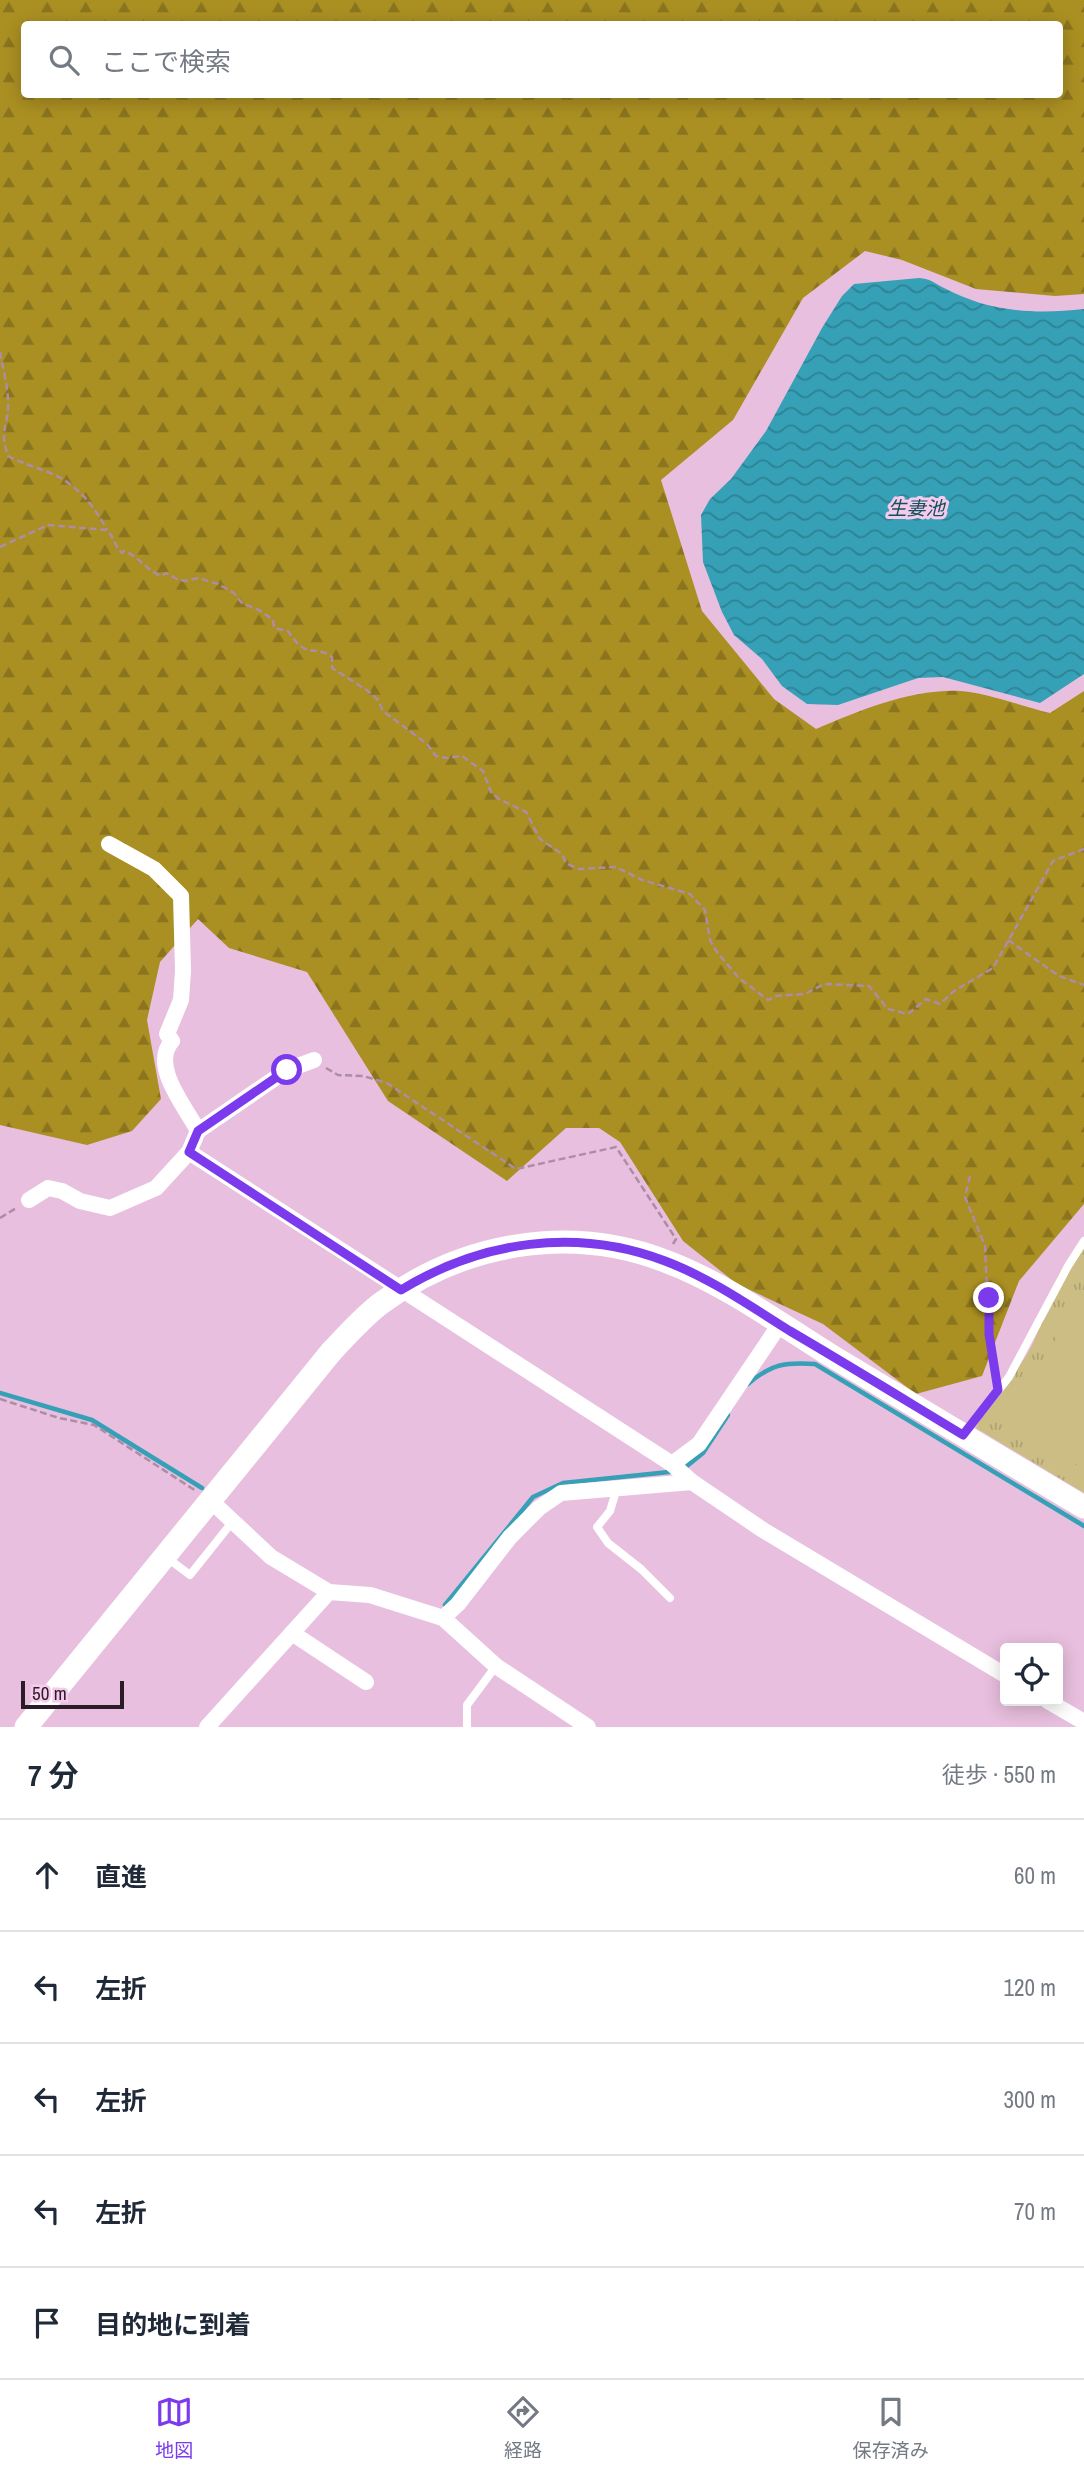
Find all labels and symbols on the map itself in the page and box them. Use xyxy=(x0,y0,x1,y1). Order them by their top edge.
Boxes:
water label: 生妻池 xyxy=(887,495,946,521)
route start xyxy=(271,1054,302,1085)
route end xyxy=(973,1282,1004,1313)
scale bar xyxy=(21,1678,124,1710)

